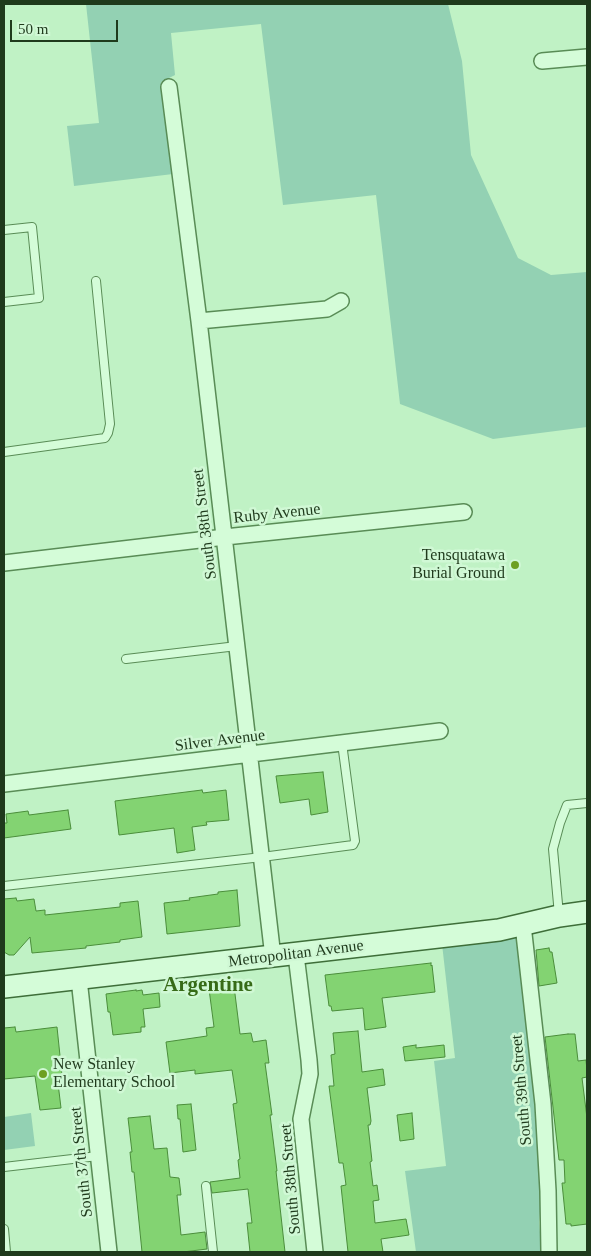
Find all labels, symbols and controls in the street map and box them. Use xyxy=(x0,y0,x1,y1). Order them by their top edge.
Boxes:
scale bar xyxy=(12,10,120,42)
text: 50 m xyxy=(18,21,48,37)
street label: South 38th Street xyxy=(189,468,221,580)
street label: Ruby Avenue xyxy=(233,500,321,528)
place label: Tensquatawa Burial Ground xyxy=(412,546,505,584)
marker: Tensquatawa Burial Ground xyxy=(509,559,521,571)
street label: Silver Avenue xyxy=(174,726,266,756)
street label: Metropolitan Avenue xyxy=(227,936,365,972)
district label: Argentine xyxy=(163,973,253,999)
street label: South 39th Street xyxy=(508,1034,536,1146)
place label: New Stanley Elementary School xyxy=(53,1055,175,1093)
marker: New Stanley Elementary School xyxy=(37,1068,49,1080)
street label: South 37th Street xyxy=(67,1106,97,1218)
street label: South 38th Street xyxy=(277,1123,305,1235)

